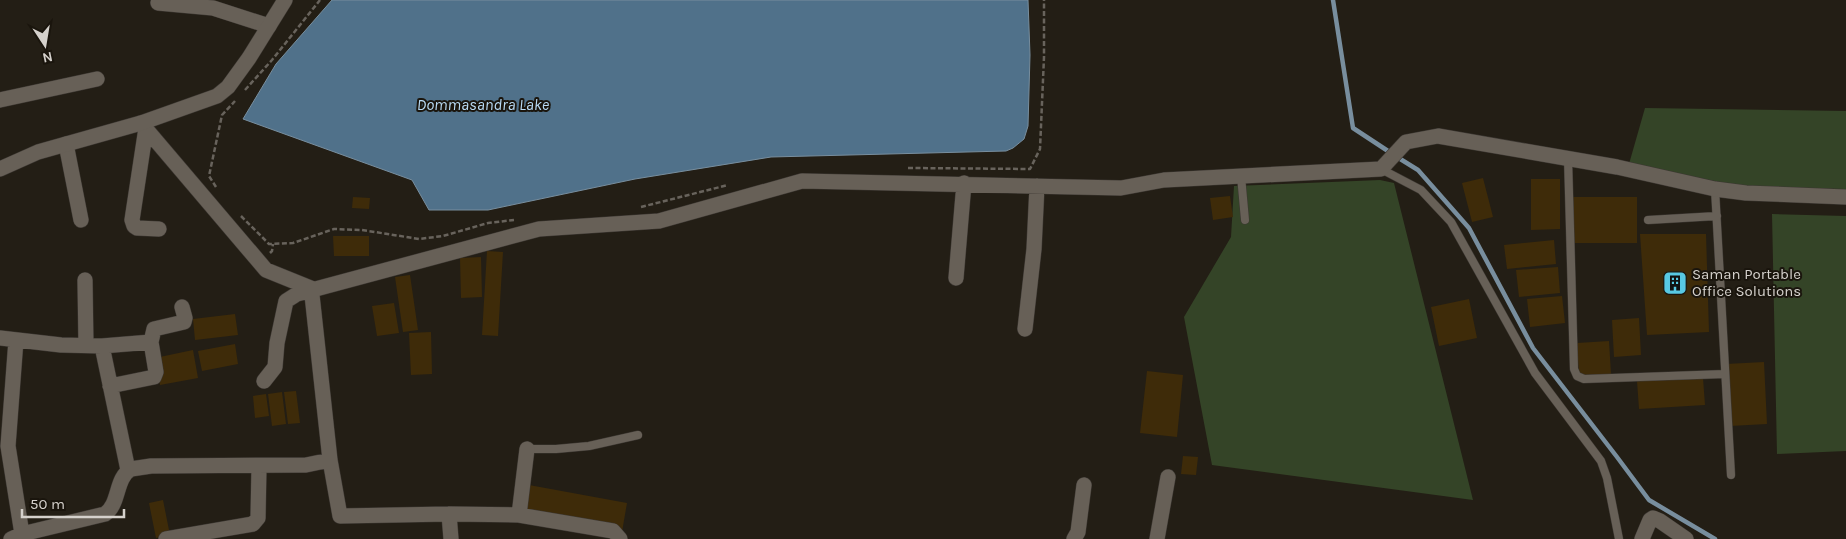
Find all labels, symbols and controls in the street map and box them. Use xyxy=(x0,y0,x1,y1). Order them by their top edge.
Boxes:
north arrow xyxy=(20,20,70,70)
text: N xyxy=(41,48,54,67)
water label: Dommasandra Lake xyxy=(417,95,550,114)
place label: Saman Portable Office Solutions xyxy=(1692,265,1801,300)
building icon: Saman Portable Office Solutions xyxy=(1662,270,1688,296)
scale bar xyxy=(22,486,125,518)
text: 50 m xyxy=(30,495,65,513)

